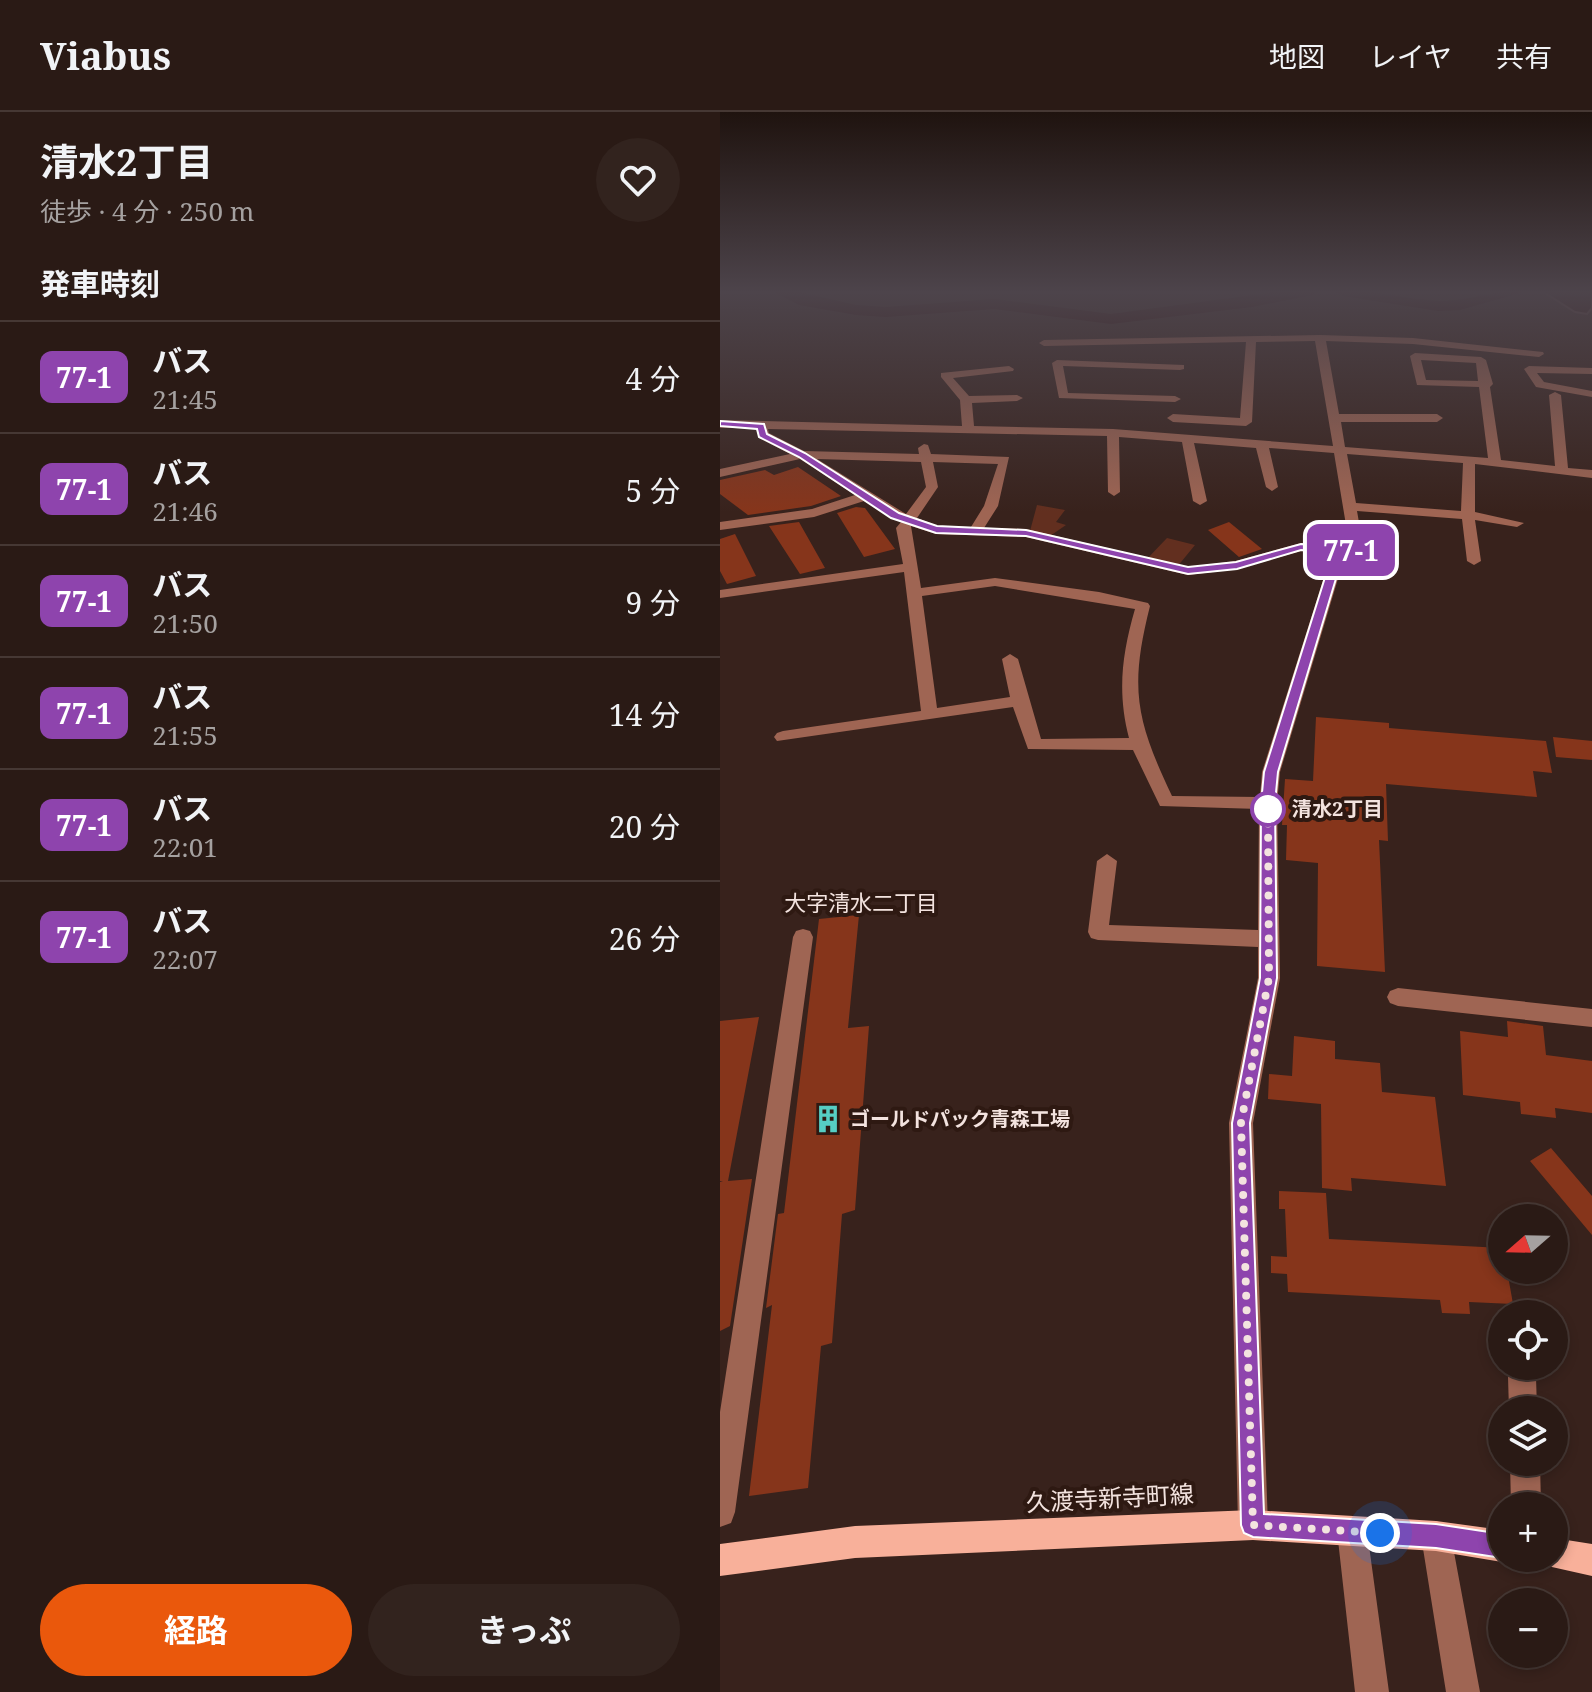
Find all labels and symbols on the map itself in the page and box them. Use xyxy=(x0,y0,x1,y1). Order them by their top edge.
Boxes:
line badge: 77-1 xyxy=(1295,524,1407,576)
marker: 清水2丁目 xyxy=(1251,792,1285,826)
place label: 清水2丁目 xyxy=(1292,795,1383,822)
district label: 大字清水二丁目 xyxy=(784,887,938,917)
building icon: ゴールドパック青森工場 xyxy=(813,1104,843,1134)
place label: ゴールドパック青森工場 xyxy=(850,1105,1070,1132)
north arrow xyxy=(1488,1204,1568,1284)
street label: 久渡寺新寺町線 xyxy=(1025,1477,1195,1518)
your location xyxy=(1360,1513,1400,1553)

